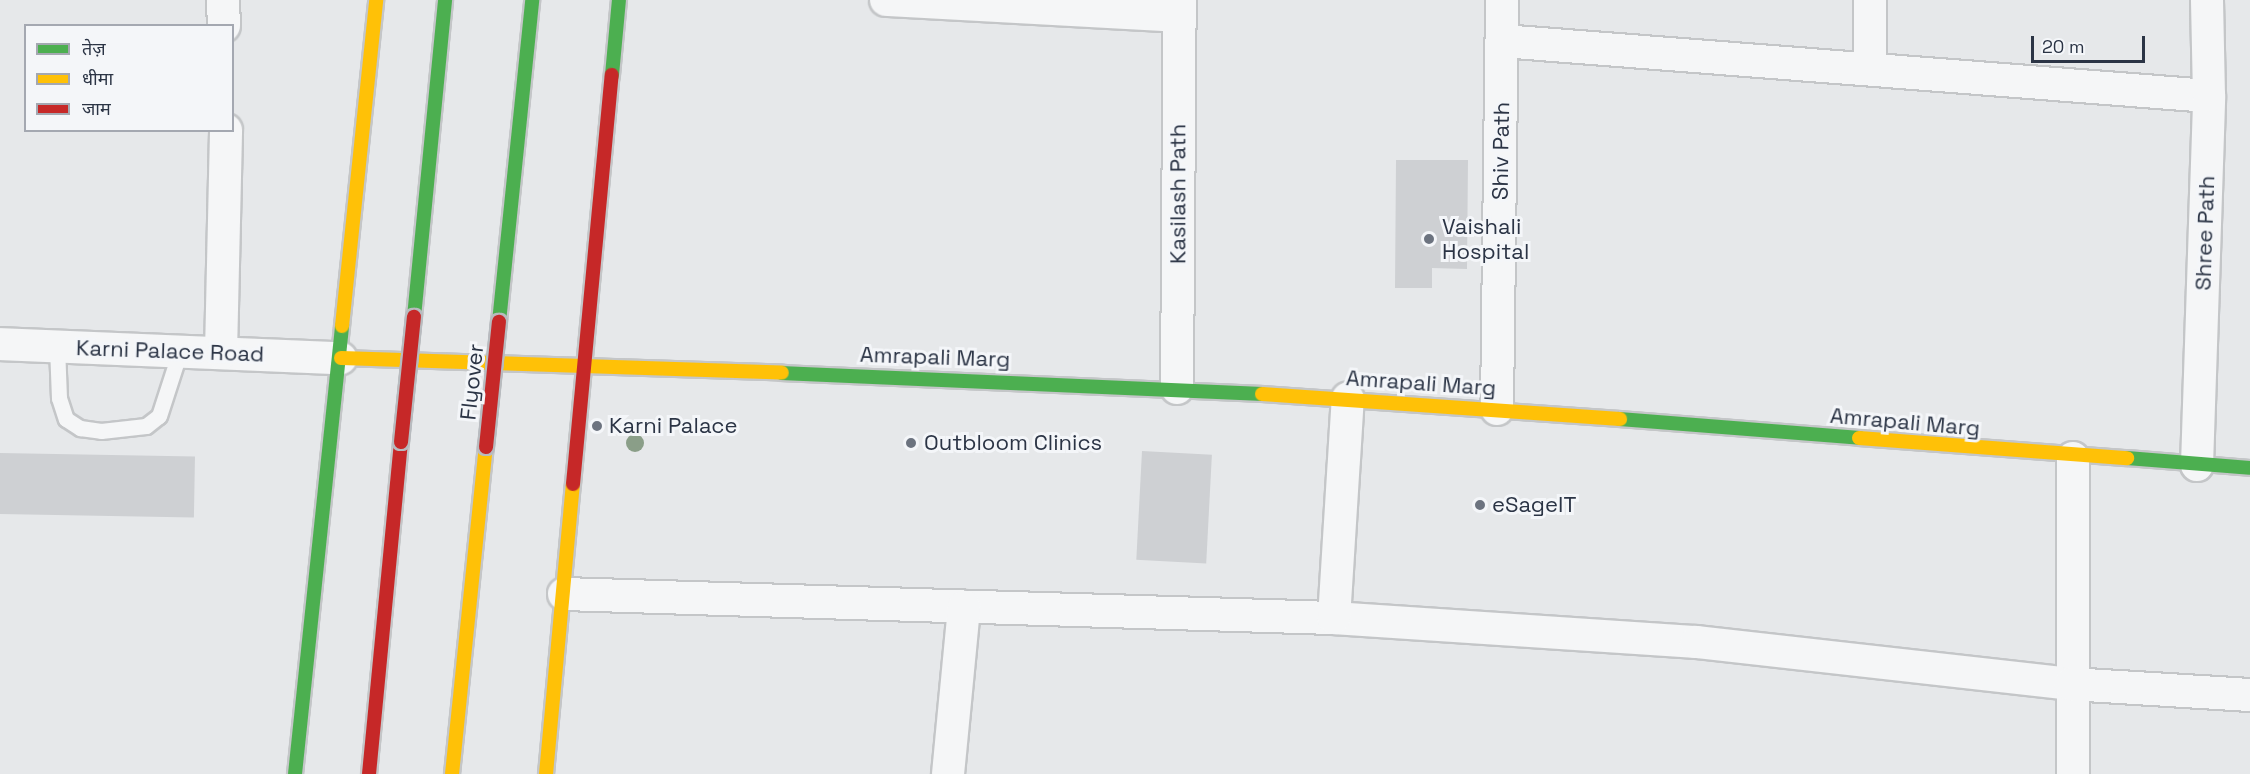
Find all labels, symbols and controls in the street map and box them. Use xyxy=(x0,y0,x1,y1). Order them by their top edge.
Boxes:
legend xyxy=(24,24,234,132)
scale bar xyxy=(2034,24,2148,62)
text: 20 m xyxy=(2042,35,2085,58)
text: तेज़ xyxy=(82,37,106,60)
text: धीमा xyxy=(82,67,113,90)
text: जाम xyxy=(82,97,111,120)
street label: Shiv Path xyxy=(1487,102,1515,200)
street label: Kasilash Path xyxy=(1165,124,1191,264)
street label: Shree Path xyxy=(2190,175,2220,291)
place label: Vaishali Hospital xyxy=(1442,213,1529,264)
marker: Vaishali Hospital xyxy=(1420,230,1438,248)
street label: Karni Palace Road xyxy=(76,335,264,367)
street label: Amrapali Marg xyxy=(859,341,1011,373)
street label: Flyover xyxy=(455,343,489,421)
street label: Amrapali Marg xyxy=(1345,365,1497,401)
street label: Amrapali Marg xyxy=(1829,402,1981,442)
place label: Karni Palace xyxy=(609,413,737,439)
marker: Karni Palace xyxy=(590,419,604,433)
place label: Outbloom Clinics xyxy=(924,430,1102,456)
marker: Outbloom Clinics xyxy=(902,434,920,452)
place label: eSageIT xyxy=(1492,492,1576,518)
marker: eSageIT xyxy=(1473,498,1487,512)

